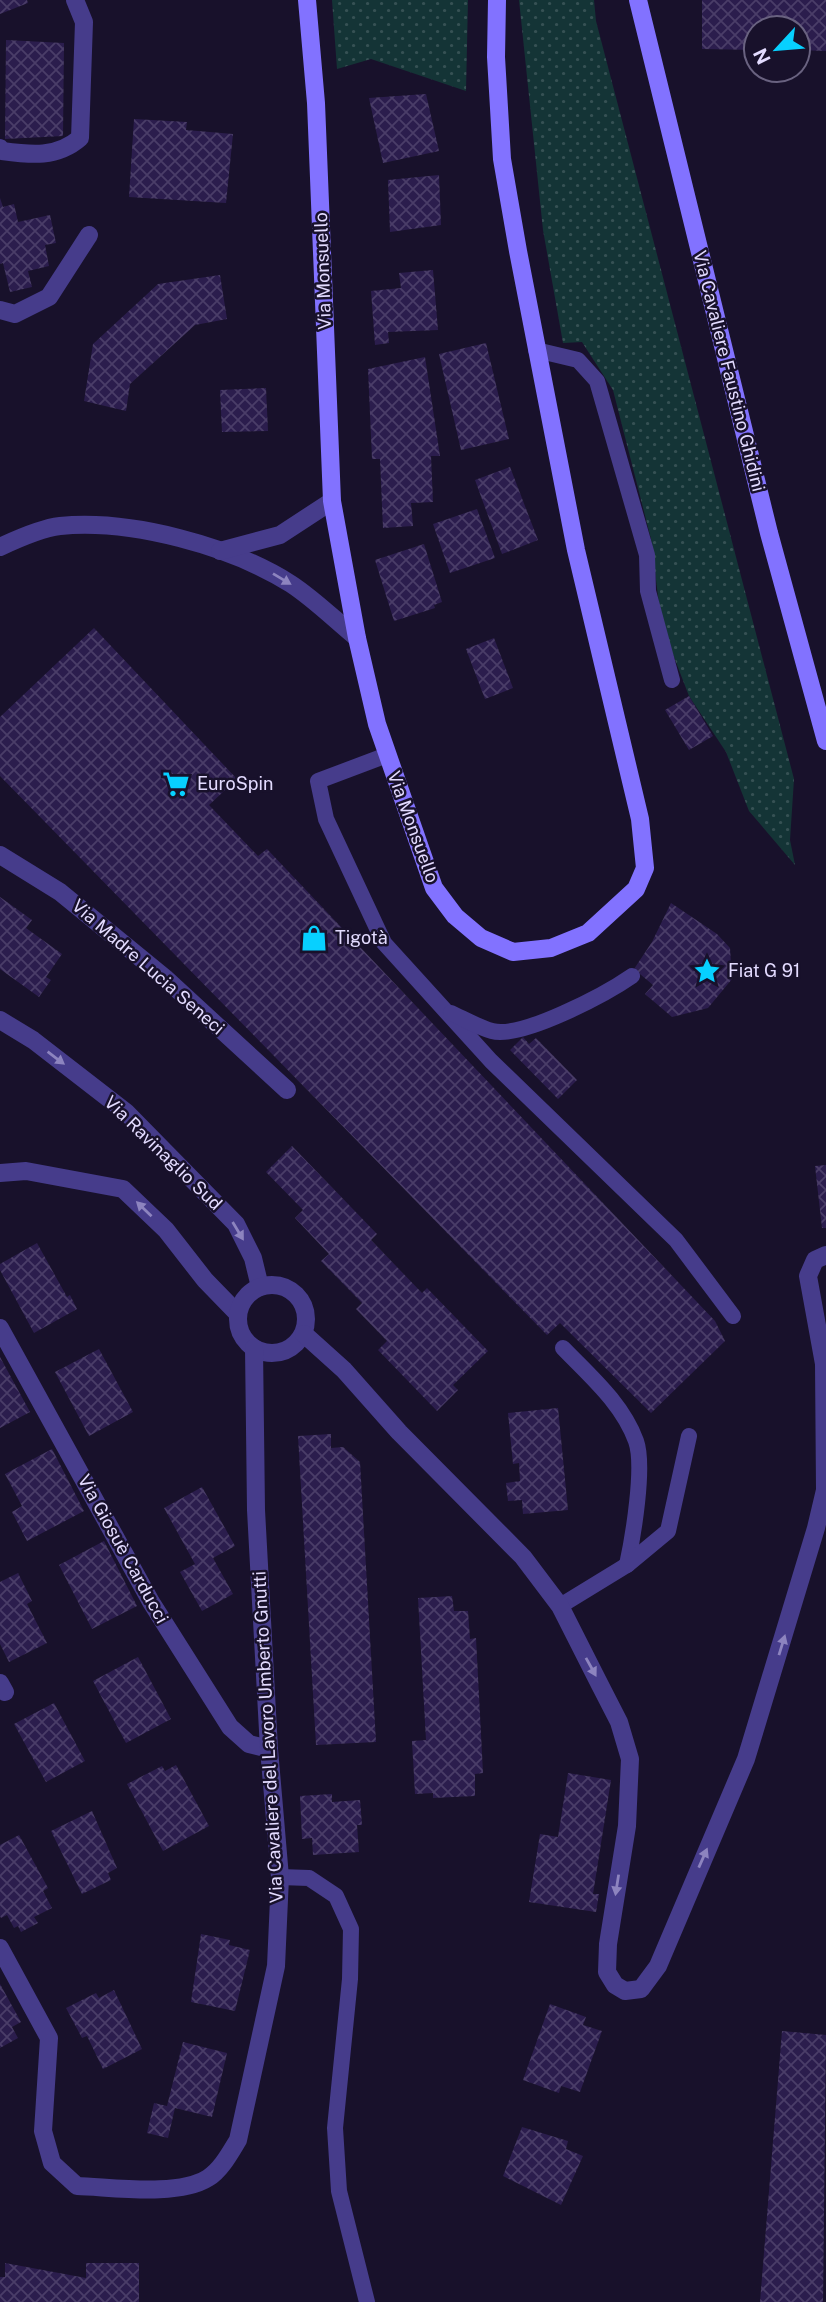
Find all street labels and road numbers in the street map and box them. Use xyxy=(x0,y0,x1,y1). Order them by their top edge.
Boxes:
street label: Via Monsuello xyxy=(310,212,335,330)
street label: Via Cavaliere Faustino Ghidini xyxy=(689,248,770,494)
street label: Via Monsuello xyxy=(384,768,443,886)
street label: Via Madre Lucia Seneci xyxy=(68,895,229,1039)
street label: Via Ravinaglio Sud xyxy=(100,1091,226,1214)
street label: Via Giosuè Carducci xyxy=(74,1471,173,1627)
street label: Via Cavaliere del Lavoro Umberto Gnutti xyxy=(248,1571,287,1904)

